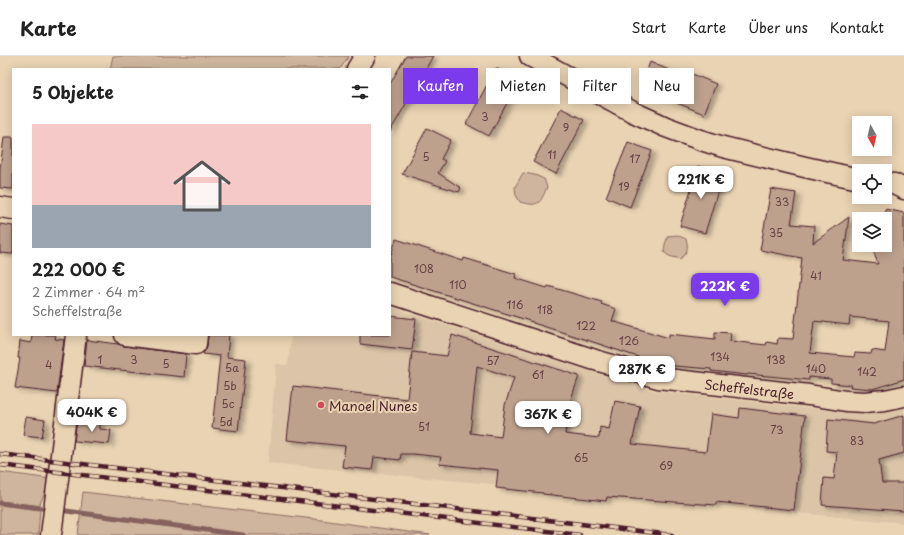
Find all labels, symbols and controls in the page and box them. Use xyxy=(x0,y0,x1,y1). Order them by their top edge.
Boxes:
text: Karte xyxy=(20,14,77,42)
text: Start xyxy=(631,17,666,38)
text: Karte xyxy=(688,17,726,38)
text: Über uns xyxy=(748,17,808,38)
text: Kontakt xyxy=(830,17,884,38)
chip: Kaufen xyxy=(403,68,478,104)
chip: Mieten xyxy=(486,68,560,104)
chip: Filter xyxy=(568,68,631,104)
chip: Neu xyxy=(639,68,694,104)
text: 5 Objekte xyxy=(32,79,114,105)
icon: filters xyxy=(349,81,371,103)
house number: 3 xyxy=(481,108,489,125)
north arrow xyxy=(852,116,892,156)
map controls xyxy=(852,116,892,252)
house number: 9 xyxy=(563,119,569,136)
house number: 11 xyxy=(547,146,557,163)
house number: 5 xyxy=(422,148,430,165)
icon: home xyxy=(166,150,238,222)
house number: 17 xyxy=(630,150,641,167)
button: locate xyxy=(852,164,892,204)
pin: 221K € xyxy=(668,166,734,200)
text: 221K € xyxy=(677,169,725,188)
house number: 19 xyxy=(618,178,630,195)
house number: 33 xyxy=(775,193,789,210)
button: layers xyxy=(852,212,892,252)
house number: 35 xyxy=(769,224,783,241)
text: 222 000 € xyxy=(32,256,125,282)
house number: 108 xyxy=(414,260,434,277)
house number: 41 xyxy=(810,267,822,284)
pin: 222K € xyxy=(692,273,758,307)
house number: 110 xyxy=(449,276,467,293)
text: 222K € xyxy=(700,276,750,295)
text: 2 Zimmer · 64 m² xyxy=(32,282,145,301)
house number: 116 xyxy=(507,296,524,313)
text: Scheffelstraße xyxy=(32,301,122,320)
house number: 118 xyxy=(537,301,553,318)
house number: 122 xyxy=(576,317,596,334)
house number: 126 xyxy=(619,332,639,349)
house number: 134 xyxy=(710,348,730,365)
house number: 1 xyxy=(98,351,103,368)
house number: 3 xyxy=(130,351,138,368)
house number: 138 xyxy=(766,351,786,368)
house number: 57 xyxy=(486,352,500,369)
house number: 5 xyxy=(162,355,170,372)
house number: 4 xyxy=(45,356,53,373)
pin: 287K € xyxy=(609,356,675,390)
house number: 5a xyxy=(225,359,239,376)
text: 287K € xyxy=(618,359,666,378)
house number: 140 xyxy=(806,360,826,377)
house number: 142 xyxy=(857,363,877,380)
house number: 61 xyxy=(532,366,544,383)
street label: Scheffelstraße xyxy=(703,374,795,403)
house number: 5b xyxy=(223,377,237,394)
house number: 5c xyxy=(222,395,235,412)
place label: Manoel Nunes xyxy=(329,396,418,415)
pin: 404K € xyxy=(59,399,125,433)
marker: Manoel Nunes xyxy=(316,400,326,410)
pin: 367K € xyxy=(515,401,581,435)
text: 404K € xyxy=(66,402,118,421)
text: 367K € xyxy=(524,404,572,423)
house number: 5d xyxy=(219,413,233,430)
house number: 51 xyxy=(418,418,430,435)
house number: 73 xyxy=(770,421,784,438)
house number: 83 xyxy=(850,432,864,449)
house number: 65 xyxy=(574,449,588,466)
house number: 69 xyxy=(659,457,673,474)

